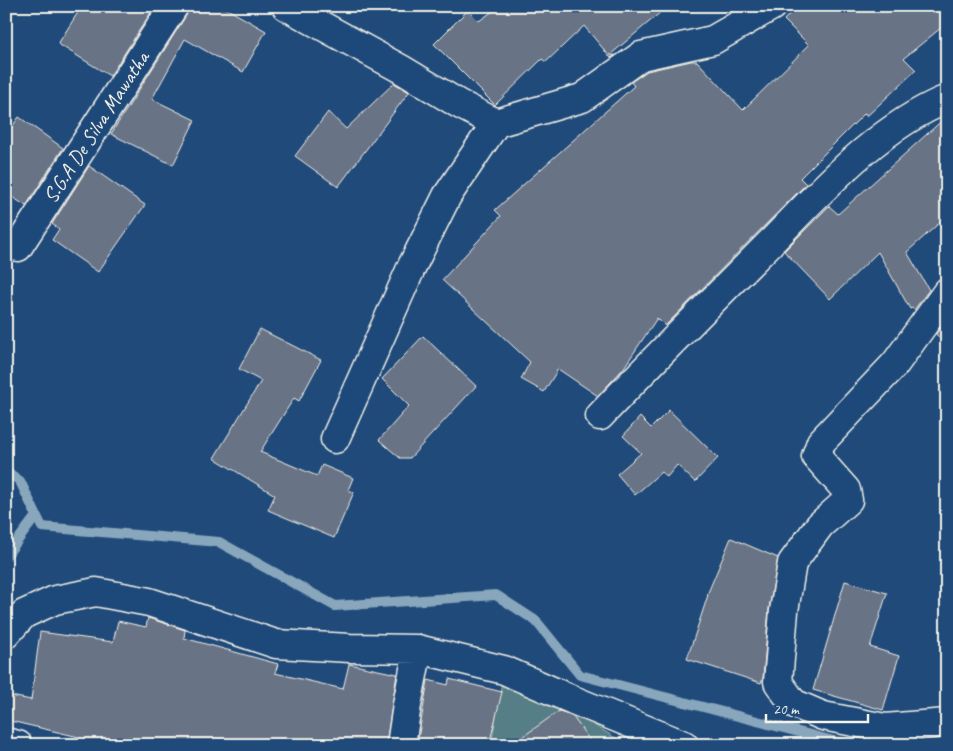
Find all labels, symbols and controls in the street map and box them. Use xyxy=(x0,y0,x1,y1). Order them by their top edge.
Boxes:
street label: S.G.A De Silva Mawatha xyxy=(37,44,156,208)
scale bar xyxy=(766,691,868,723)
text: 20 m xyxy=(773,700,800,719)

